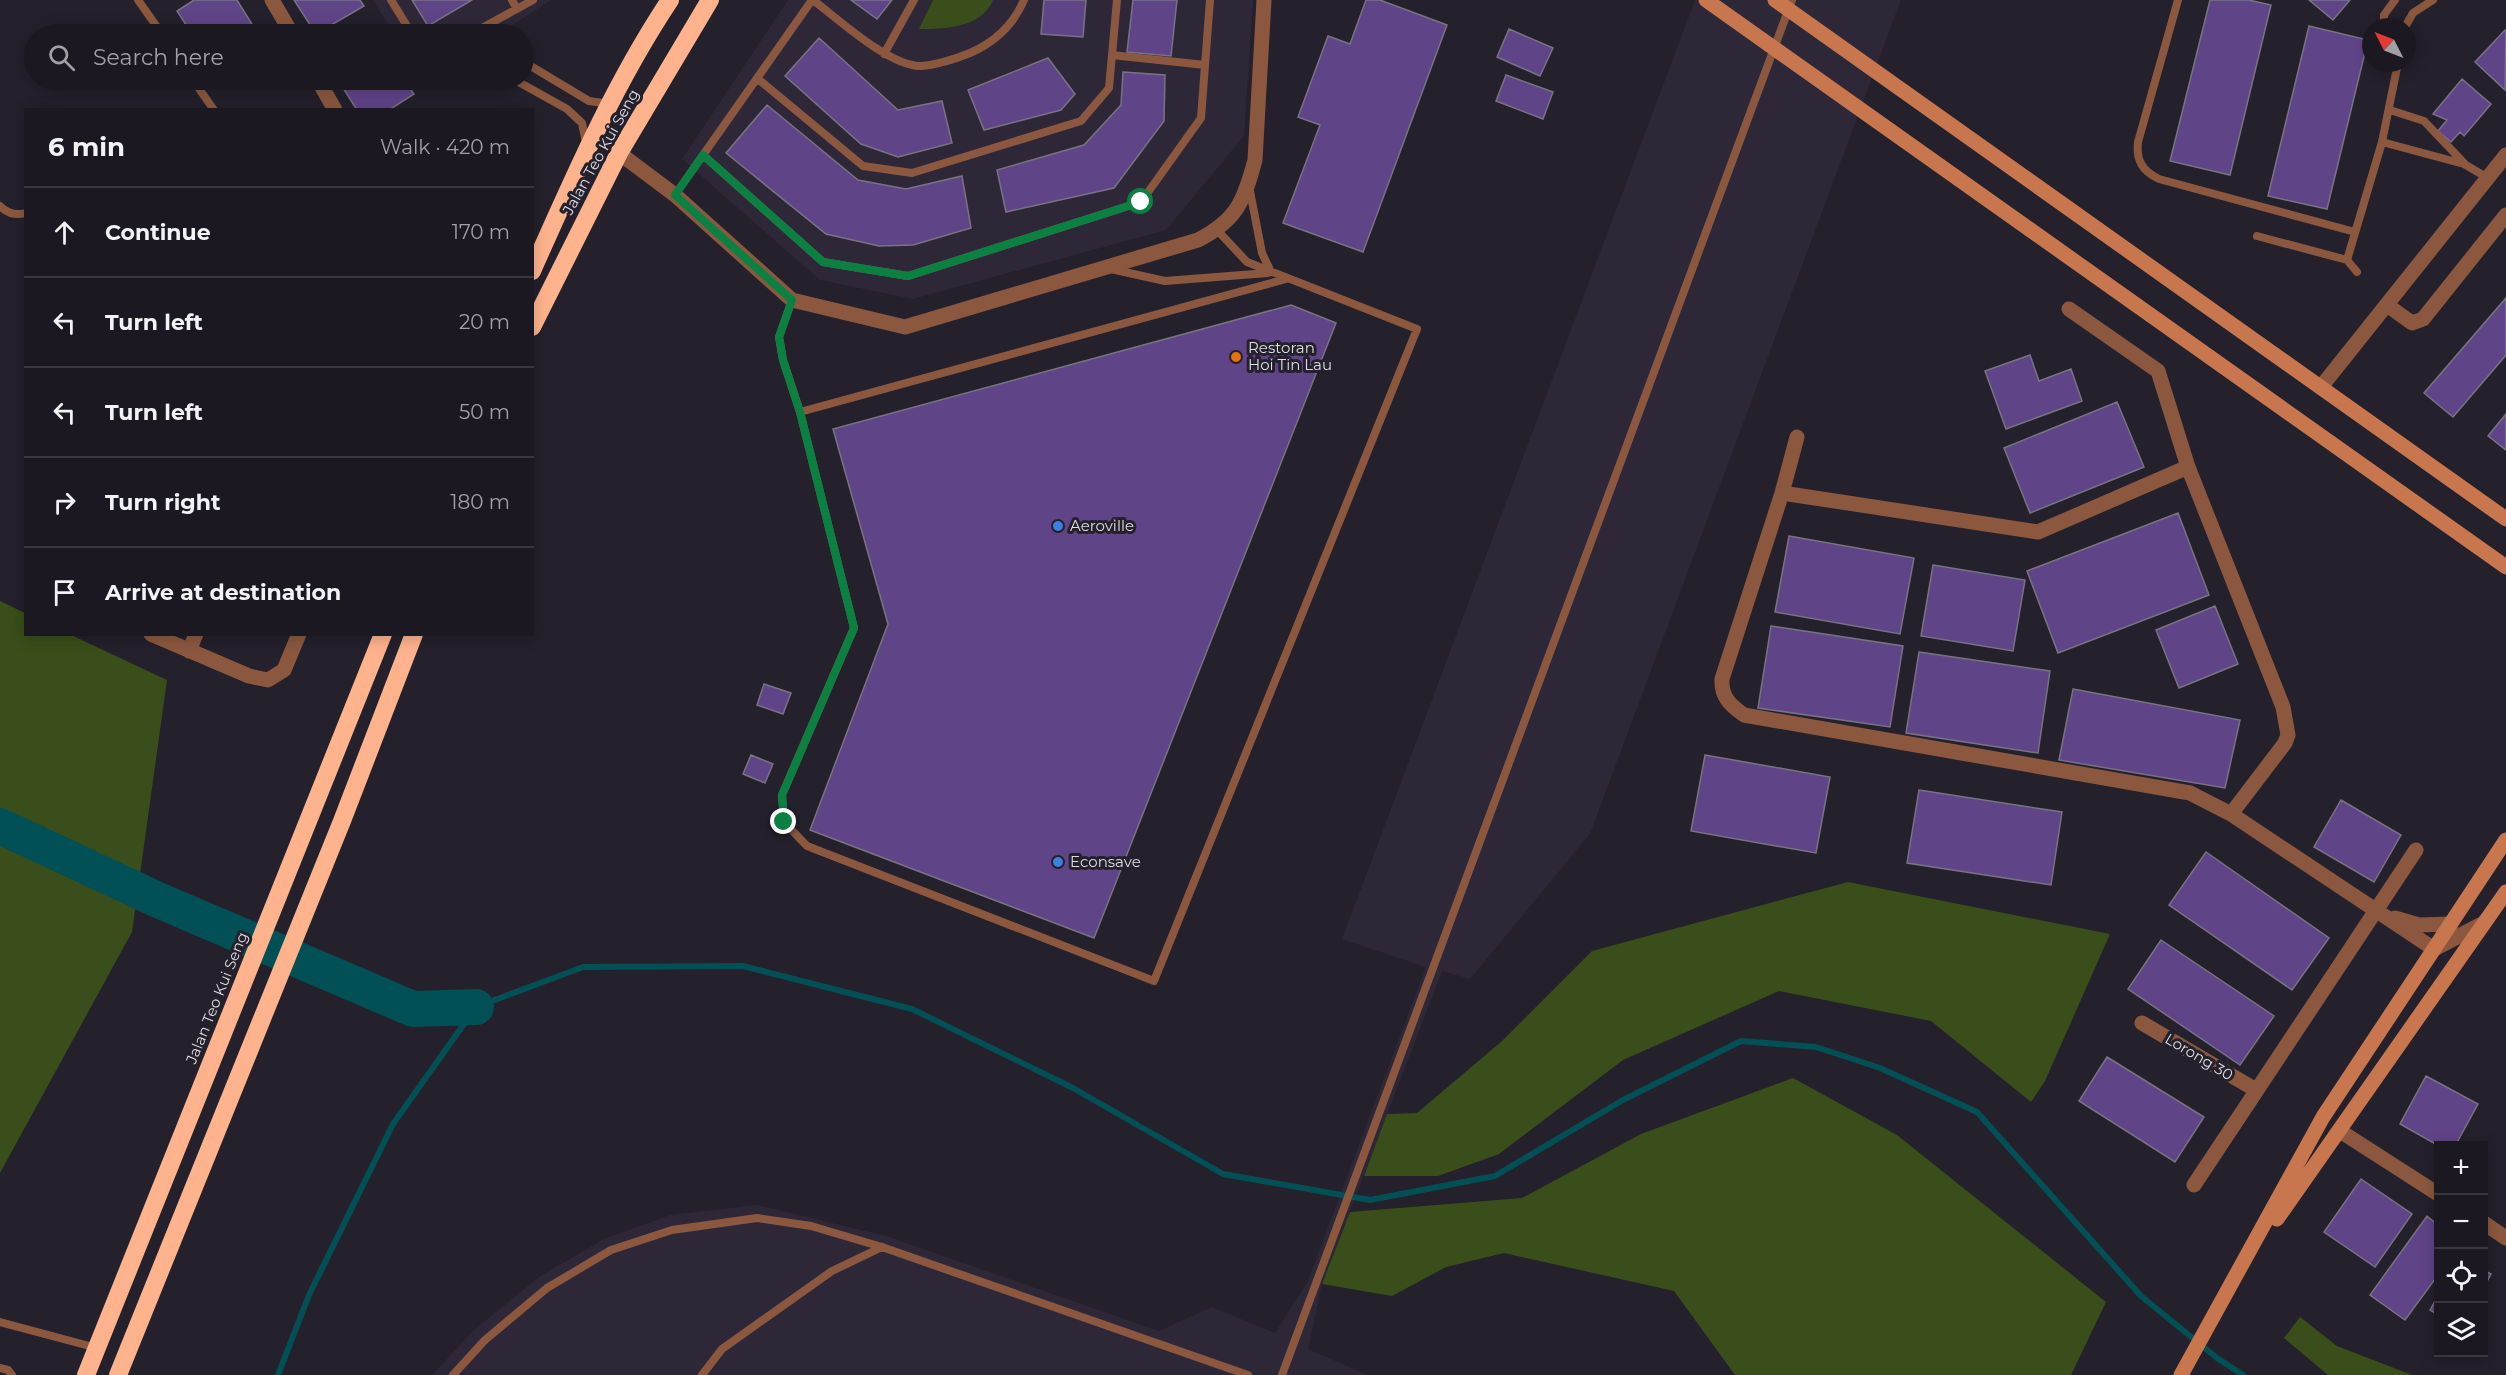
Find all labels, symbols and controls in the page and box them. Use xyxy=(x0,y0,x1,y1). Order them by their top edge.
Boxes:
north arrow xyxy=(2362,18,2416,72)
search box xyxy=(24,24,534,90)
icon: search xyxy=(45,41,78,74)
text: Search here xyxy=(93,44,224,71)
street label: Jalan Teo Kui Seng xyxy=(558,86,643,219)
text: 6 min xyxy=(48,131,125,163)
text: Walk · 420 m xyxy=(380,135,510,159)
route start xyxy=(1127,188,1153,214)
icon: ahead xyxy=(48,216,81,249)
text: Continue xyxy=(105,219,211,246)
text: 170 m xyxy=(452,220,510,244)
icon: left xyxy=(48,306,81,339)
text: Turn left xyxy=(105,309,203,336)
text: 20 m xyxy=(459,310,510,334)
place label: Restoran Hoi Tin Lau xyxy=(1248,338,1332,374)
marker: Restoran Hoi Tin Lau xyxy=(1229,350,1243,364)
icon: left xyxy=(48,396,81,429)
text: Turn left xyxy=(105,399,203,426)
text: 50 m xyxy=(459,400,510,424)
icon: right xyxy=(48,486,81,519)
text: Turn right xyxy=(105,489,220,516)
text: 180 m xyxy=(450,490,510,514)
place label: Aeroville xyxy=(1070,516,1134,535)
marker: Aeroville xyxy=(1051,519,1065,533)
icon: arrive xyxy=(48,576,81,609)
text: Arrive at destination xyxy=(105,579,341,606)
route end xyxy=(770,808,796,834)
place label: Econsave xyxy=(1070,852,1141,871)
marker: Econsave xyxy=(1051,855,1065,869)
street label: Jalan Teo Kui Seng xyxy=(181,929,252,1067)
street label: Lorong 30 xyxy=(2162,1029,2237,1084)
map controls xyxy=(2434,1141,2488,1357)
button: + xyxy=(2434,1141,2488,1195)
button: − xyxy=(2434,1195,2488,1249)
button: locate xyxy=(2434,1249,2488,1303)
button: layers xyxy=(2434,1303,2488,1357)

